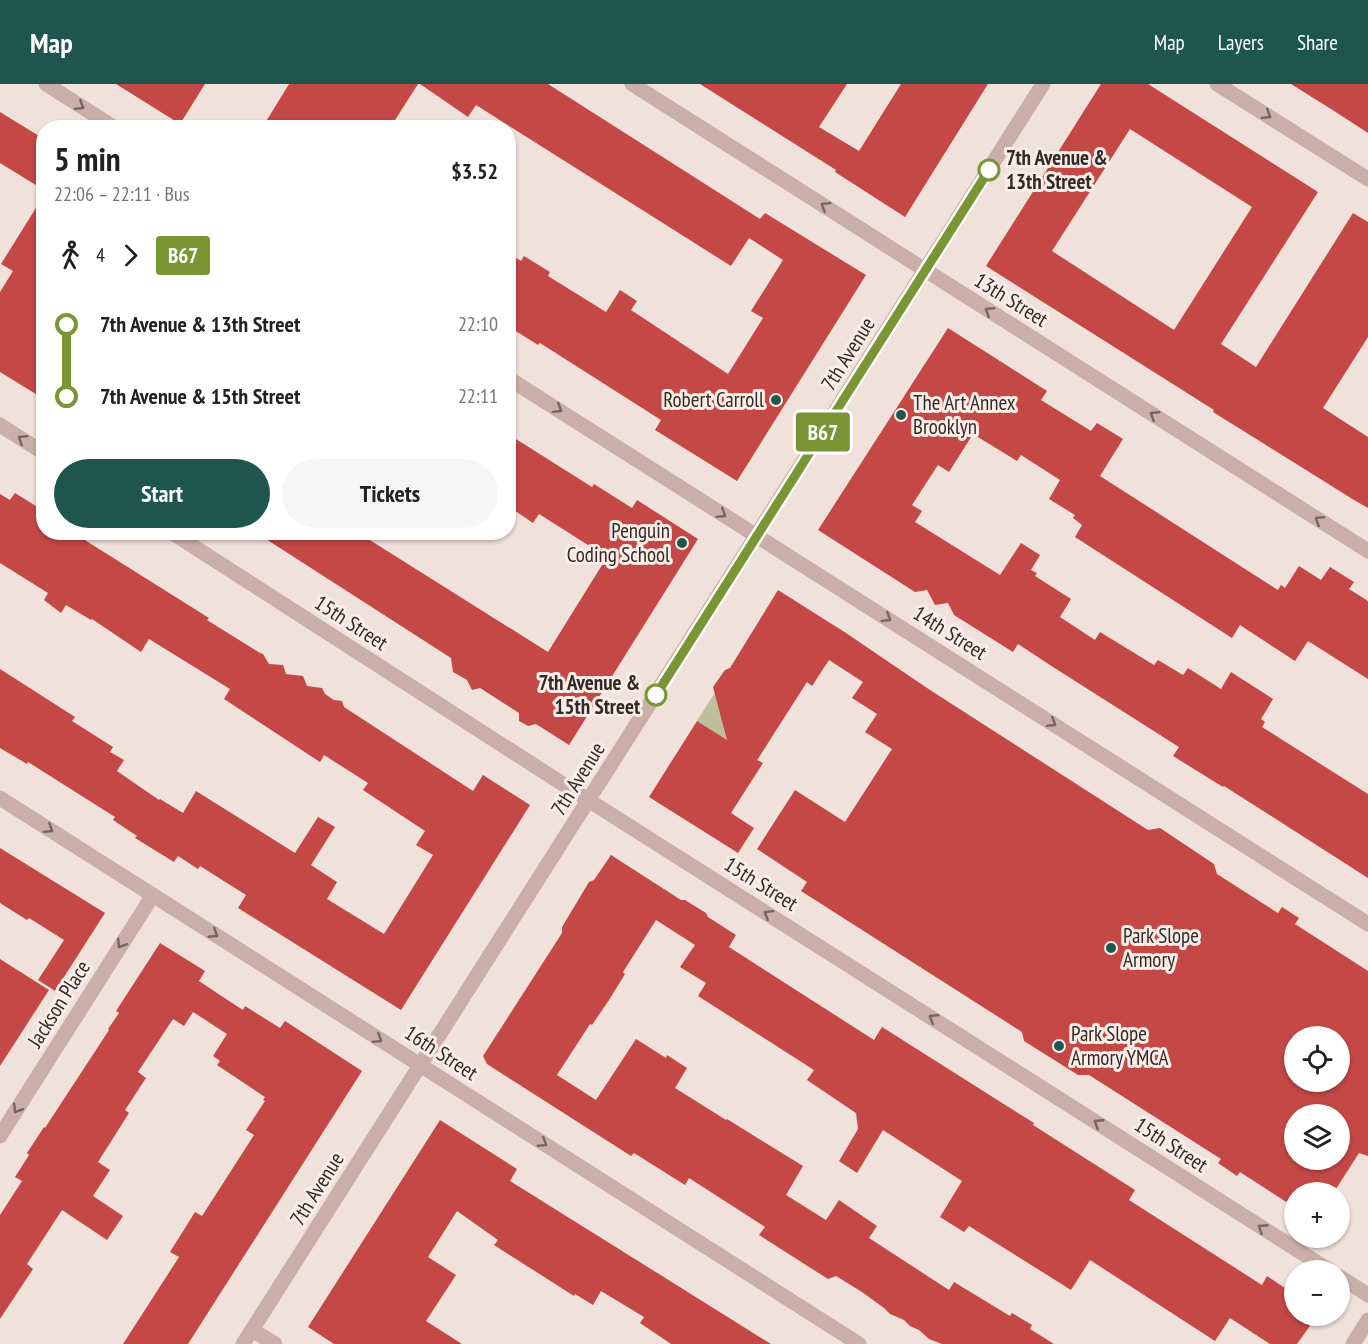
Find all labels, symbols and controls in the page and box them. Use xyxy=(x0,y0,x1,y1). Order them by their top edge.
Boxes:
text: Map xyxy=(30,24,73,61)
text: Map xyxy=(1154,29,1185,56)
text: Layers xyxy=(1218,29,1264,56)
text: Share xyxy=(1297,29,1338,56)
one-way arrow xyxy=(74,98,84,110)
one-way arrow xyxy=(1261,108,1271,120)
text: 5 min xyxy=(54,137,121,180)
place label: 7th Avenue & 13th Street xyxy=(1006,144,1107,195)
text: $3.52 xyxy=(451,157,498,185)
marker: 7th Avenue & 13th Street xyxy=(978,159,1000,181)
text: 22:06 – 22:11 · Bus xyxy=(54,181,189,207)
one-way arrow xyxy=(821,202,831,214)
icon: walk xyxy=(54,239,87,272)
icon: forward xyxy=(114,239,147,272)
text: 4 xyxy=(96,242,105,268)
text: B67 xyxy=(168,242,198,269)
street label: 13th Street xyxy=(969,266,1053,333)
one-way arrow xyxy=(985,307,996,318)
text: 7th Avenue & 13th Street xyxy=(100,310,300,338)
text: 22:10 xyxy=(458,311,498,337)
street label: 7th Avenue xyxy=(815,312,881,395)
text: 7th Avenue & 15th Street xyxy=(100,382,300,410)
text: 22:11 xyxy=(458,383,498,409)
place label: Robert Carroll xyxy=(663,386,764,413)
place label: The Art Annex Brooklyn xyxy=(913,389,1016,440)
marker: Robert Carroll xyxy=(769,393,783,407)
one-way arrow xyxy=(552,402,562,414)
marker: The Art Annex Brooklyn xyxy=(894,408,908,422)
one-way arrow xyxy=(1150,411,1160,423)
line badge: B67 xyxy=(788,412,858,452)
text: B67 xyxy=(808,419,838,446)
one-way arrow xyxy=(18,435,29,446)
button: Start xyxy=(54,459,270,528)
button: Tickets xyxy=(282,459,498,528)
one-way arrow xyxy=(716,506,727,517)
one-way arrow xyxy=(1314,516,1325,527)
place label: Penguin Coding School xyxy=(567,517,670,568)
marker: Penguin Coding School xyxy=(675,536,689,550)
street label: 15th Street xyxy=(310,589,393,656)
street label: 14th Street xyxy=(908,599,992,666)
one-way arrow xyxy=(880,611,891,622)
place label: 7th Avenue & 15th Street xyxy=(539,669,640,720)
marker: 7th Avenue & 15th Street xyxy=(645,684,667,706)
one-way arrow xyxy=(1046,715,1056,727)
street label: 7th Avenue xyxy=(545,737,611,820)
one-way arrow xyxy=(43,822,54,833)
street label: 15th Street xyxy=(719,850,803,917)
one-way arrow xyxy=(764,910,775,921)
place label: Park Slope Armory xyxy=(1123,922,1199,973)
one-way arrow xyxy=(207,927,218,938)
one-way arrow xyxy=(118,938,129,949)
marker: Park Slope Armory xyxy=(1104,941,1118,955)
street label: Jackson Place xyxy=(21,955,96,1053)
one-way arrow xyxy=(929,1014,939,1026)
street label: 16th Street xyxy=(400,1019,483,1086)
place label: Park Slope Armory YMCA xyxy=(1071,1020,1168,1071)
map controls xyxy=(1284,1026,1350,1326)
button: locate xyxy=(1284,1026,1350,1092)
one-way arrow xyxy=(372,1031,383,1042)
marker: Park Slope Armory YMCA xyxy=(1052,1039,1066,1053)
one-way arrow xyxy=(13,1102,24,1113)
button: layers xyxy=(1284,1104,1350,1170)
street label: 15th Street xyxy=(1130,1111,1213,1178)
one-way arrow xyxy=(1094,1119,1105,1130)
one-way arrow xyxy=(537,1136,547,1148)
street label: 7th Avenue xyxy=(284,1147,350,1230)
button: + xyxy=(1284,1182,1350,1248)
one-way arrow xyxy=(1258,1223,1268,1235)
button: − xyxy=(1284,1260,1350,1326)

